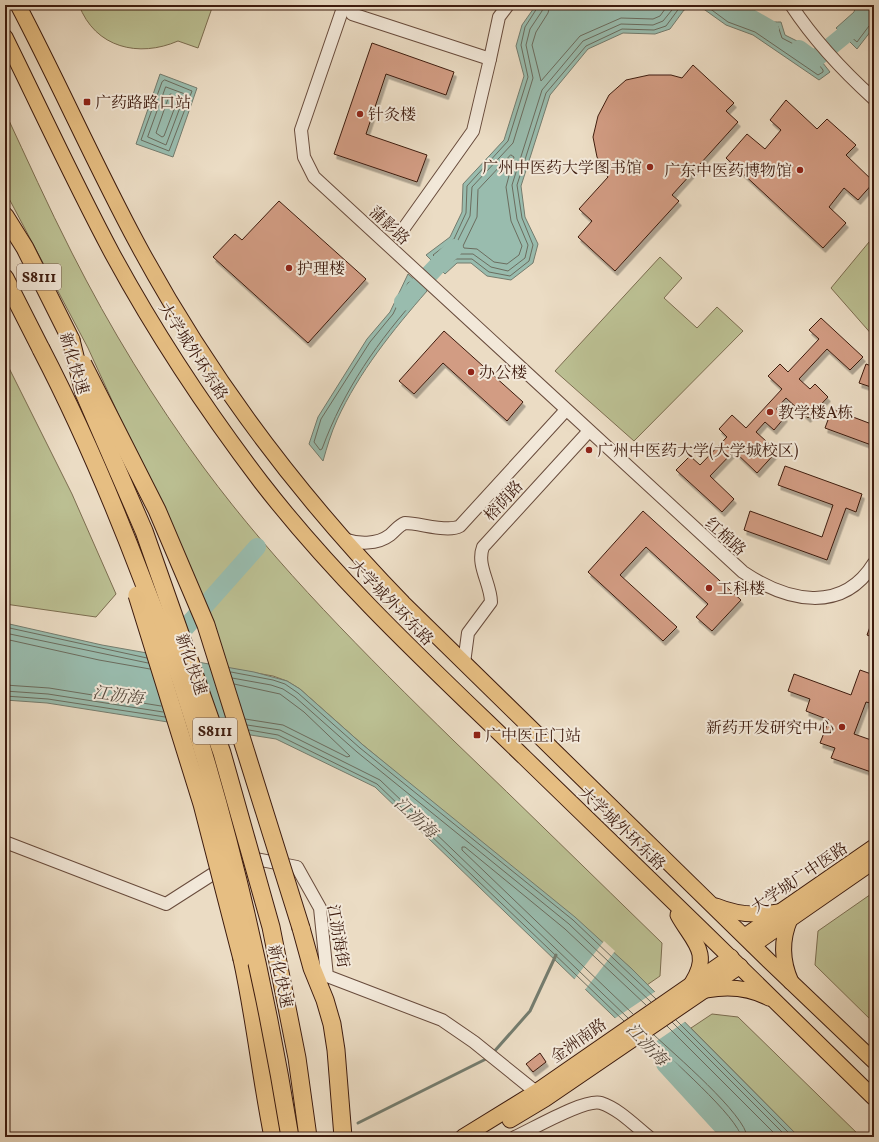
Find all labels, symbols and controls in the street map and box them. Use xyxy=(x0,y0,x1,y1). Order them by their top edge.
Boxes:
place label: 广药路路口站 xyxy=(95,93,191,115)
marker: 广药路路口站 xyxy=(82,97,92,107)
place label: 针灸楼 xyxy=(368,105,416,127)
marker: 针灸楼 xyxy=(355,109,365,119)
place label: 广州中医药大学图书馆 xyxy=(482,158,642,180)
place label: 广东中医药博物馆 xyxy=(664,161,792,183)
marker: 广州中医药大学图书馆 xyxy=(645,162,655,172)
marker: 广东中医药博物馆 xyxy=(795,165,805,175)
street label: 蒲影路 xyxy=(364,202,414,251)
place label: 护理楼 xyxy=(297,259,345,281)
marker: 护理楼 xyxy=(284,263,294,273)
road number: S8111 xyxy=(17,264,61,290)
street label: 大学城外环东路 xyxy=(153,299,232,405)
street label: 新化快速 xyxy=(53,330,93,397)
place label: 办公楼 xyxy=(479,363,527,385)
marker: 办公楼 xyxy=(466,367,476,377)
place label: 教学楼A栋 xyxy=(778,403,853,425)
marker: 教学楼A栋 xyxy=(765,407,775,417)
place label: 广州中医药大学(大学城校区) xyxy=(597,441,799,463)
marker: 广州中医药大学(大学城校区) xyxy=(584,445,594,455)
street label: 榕荫路 xyxy=(480,476,529,526)
street label: 红棉路 xyxy=(699,513,750,562)
street label: 大学城外环东路 xyxy=(344,555,437,651)
place label: 工科楼 xyxy=(717,579,765,601)
marker: 工科楼 xyxy=(704,583,714,593)
street label: 新化快速 xyxy=(169,631,211,698)
water label: 江沥海 xyxy=(91,682,148,712)
road number: S8111 xyxy=(193,718,237,744)
place label: 新药开发研究中心 xyxy=(706,718,834,740)
marker: 新药开发研究中心 xyxy=(837,722,847,732)
place label: 广中医正门站 xyxy=(485,726,581,748)
marker: 广中医正门站 xyxy=(472,730,482,740)
street label: 大学城外环东路 xyxy=(574,783,670,876)
water label: 江沥海 xyxy=(388,792,444,846)
street label: 大学城广中医路 xyxy=(748,838,853,919)
street label: 江沥海街 xyxy=(321,903,353,970)
street label: 新化快速 xyxy=(262,943,296,1010)
street label: 金洲南路 xyxy=(547,1014,612,1069)
water label: 江沥海 xyxy=(620,1019,674,1074)

